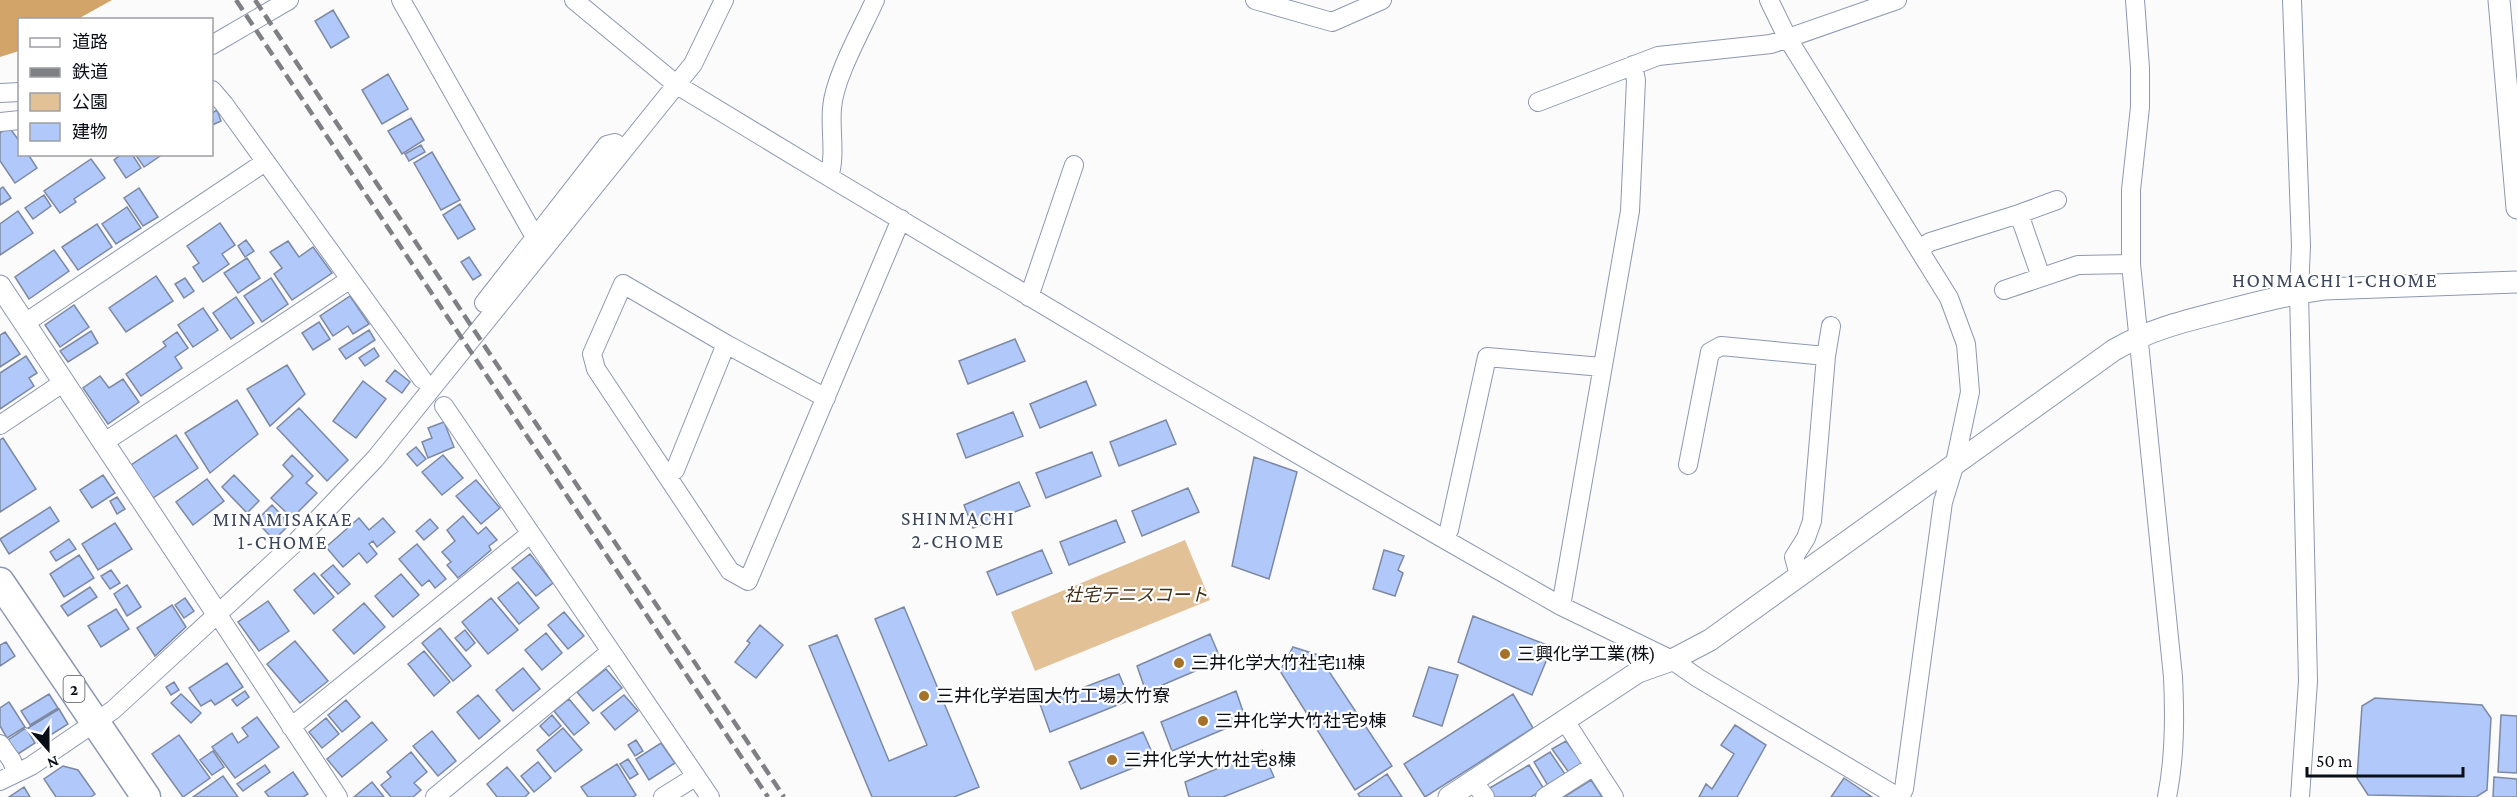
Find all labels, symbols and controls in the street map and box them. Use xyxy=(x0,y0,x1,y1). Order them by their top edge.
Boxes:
legend xyxy=(18,18,213,156)
text: 道路 xyxy=(72,32,108,52)
text: 鉄道 xyxy=(72,62,108,82)
text: 公園 xyxy=(72,92,108,112)
text: 建物 xyxy=(72,122,108,142)
district label: HONMACHI 1-CHOME xyxy=(2232,269,2438,291)
district label: SHINMACHI 2-CHOME xyxy=(901,507,1015,552)
district label: MINAMISAKAE 1-CHOME xyxy=(213,508,353,553)
park label: 社宅テニスコート xyxy=(1064,585,1208,605)
place label: 三興化学工業(株) xyxy=(1517,644,1656,665)
marker: 三興化学工業(株) xyxy=(1498,647,1512,661)
place label: 三井化学大竹社宅11棟 xyxy=(1191,653,1365,673)
marker: 三井化学大竹社宅11棟 xyxy=(1172,656,1186,670)
road number: 2 xyxy=(64,676,84,702)
place label: 三井化学岩国大竹工場大竹寮 xyxy=(936,686,1170,706)
marker: 三井化学岩国大竹工場大竹寮 xyxy=(917,689,931,703)
place label: 三井化学大竹社宅9棟 xyxy=(1215,711,1386,731)
marker: 三井化学大竹社宅9棟 xyxy=(1196,714,1210,728)
north arrow xyxy=(18,719,78,779)
scale bar xyxy=(2307,740,2463,778)
place label: 三井化学大竹社宅8棟 xyxy=(1124,750,1296,770)
text: 50 m xyxy=(2316,751,2353,771)
text: N xyxy=(45,753,61,772)
marker: 三井化学大竹社宅8棟 xyxy=(1105,753,1119,767)

